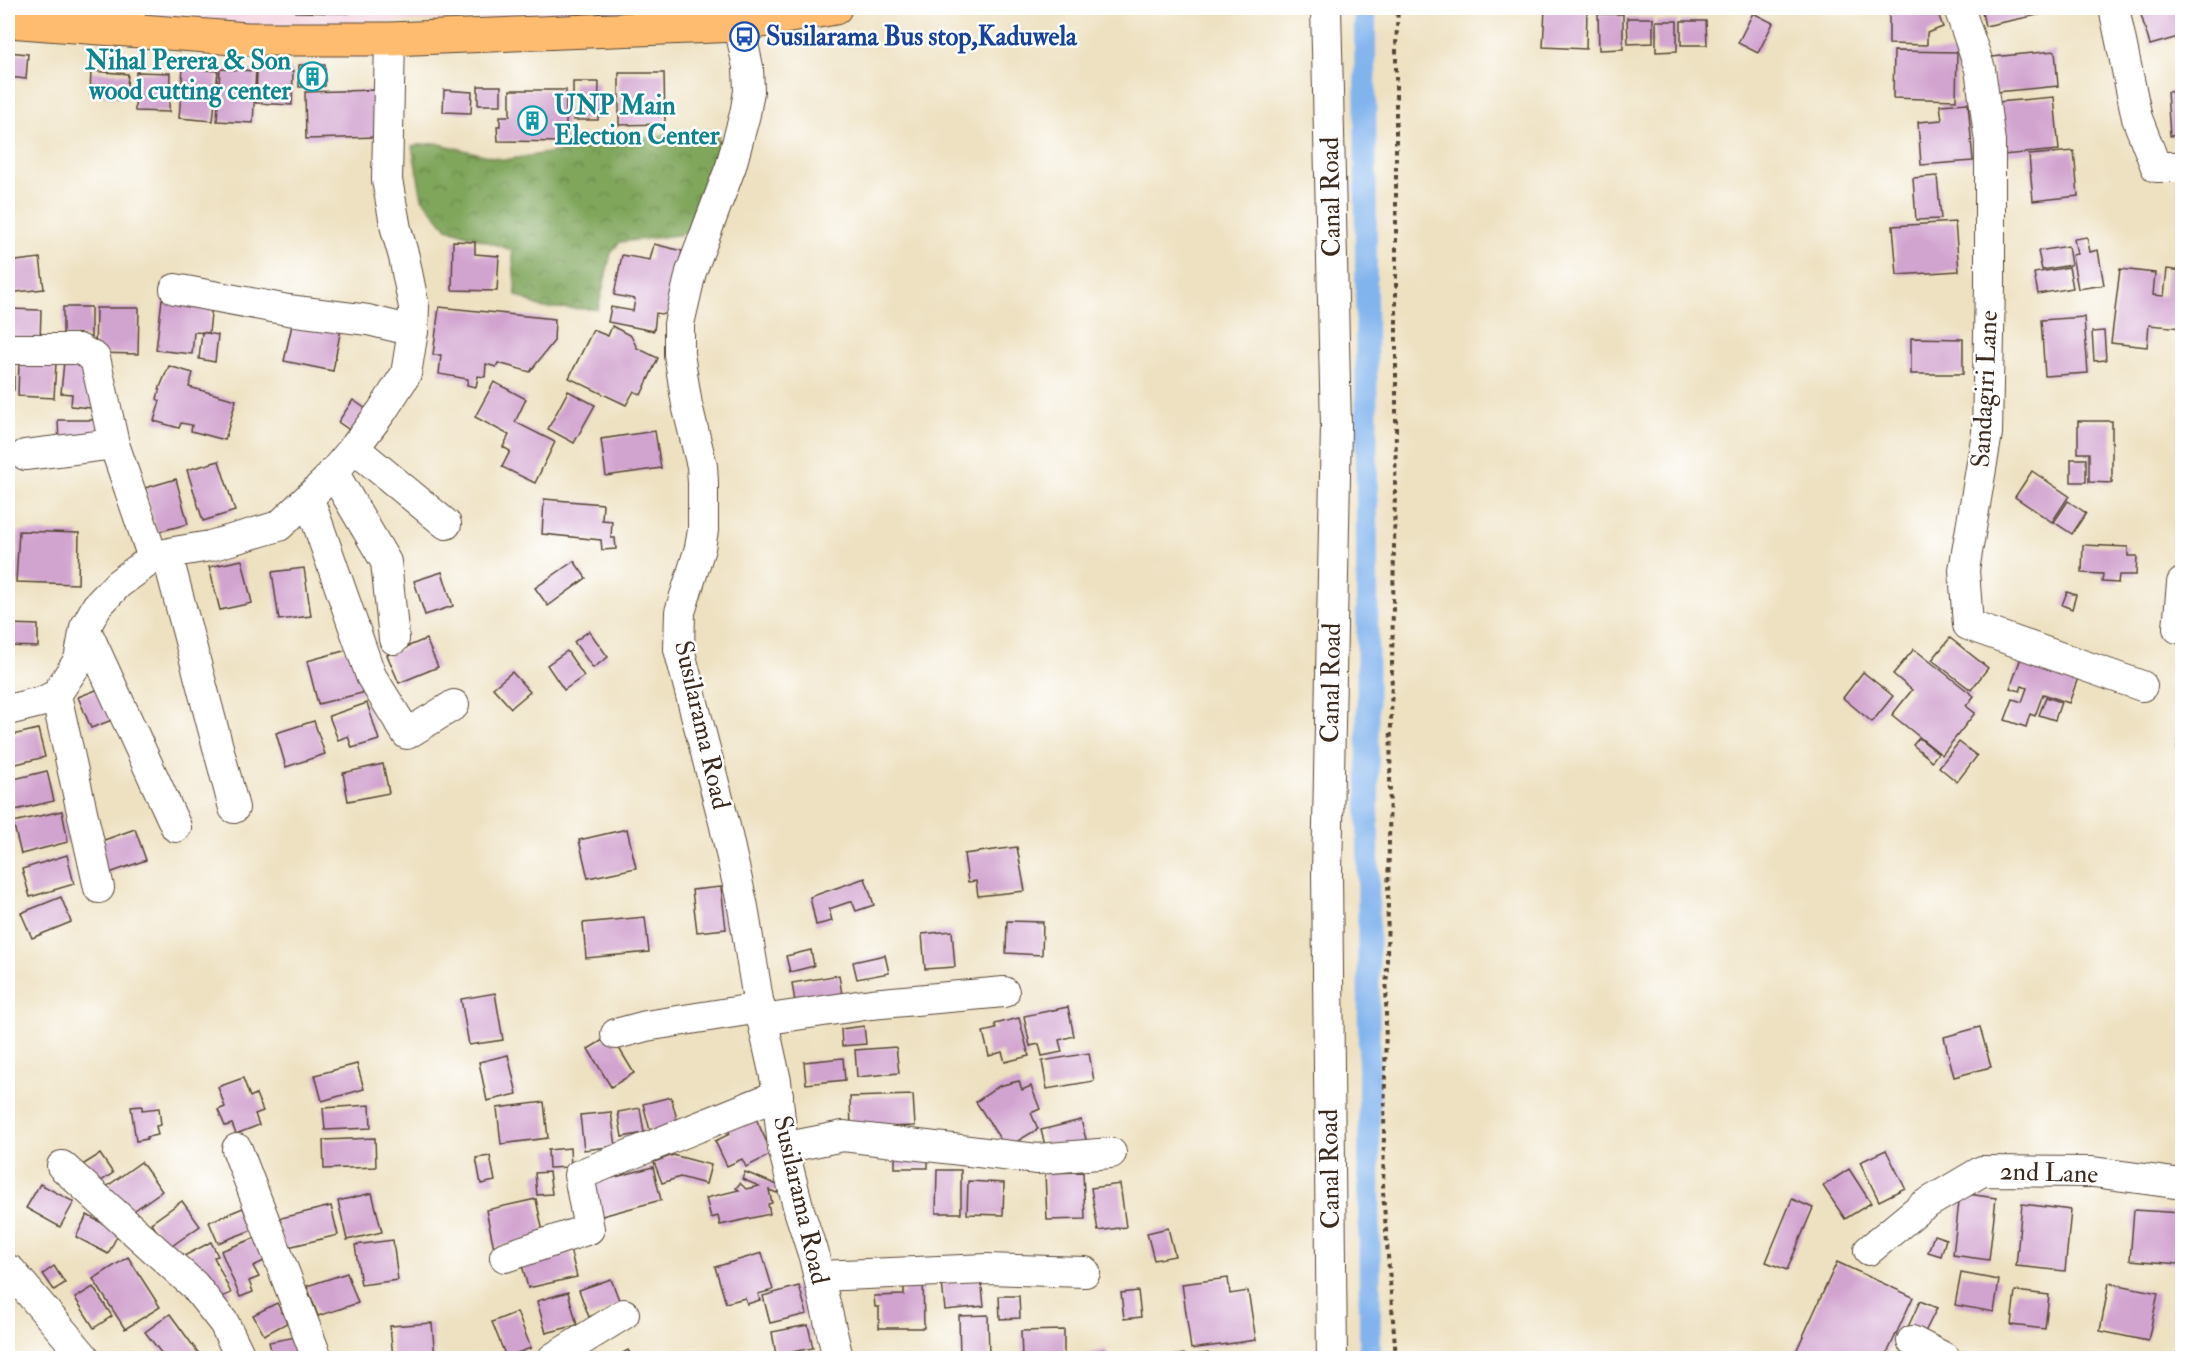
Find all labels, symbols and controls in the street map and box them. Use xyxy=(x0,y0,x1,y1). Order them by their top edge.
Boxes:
bus stop icon: Susilarama Bus stop,Kaduwela xyxy=(729,21,761,53)
place label: Susilarama Bus stop,Kaduwela xyxy=(766,21,1078,54)
place label: Nihal Perera & Son wood cutting center xyxy=(84,45,292,108)
building icon: Nihal Perera & Son wood cutting center xyxy=(296,60,328,92)
place label: UNP Main Election Center xyxy=(554,90,720,152)
building icon: UNP Main Election Center xyxy=(517,105,549,137)
street label: Canal Road xyxy=(1314,136,1348,257)
street label: Sandagiri Lane xyxy=(1965,309,2005,469)
street label: Canal Road xyxy=(1314,622,1348,743)
street label: Susilarama Road xyxy=(667,638,737,813)
street label: Canal Road xyxy=(1313,1108,1347,1229)
street label: Susilarama Road xyxy=(766,1113,836,1288)
street label: 2nd Lane xyxy=(1999,1155,2099,1191)

